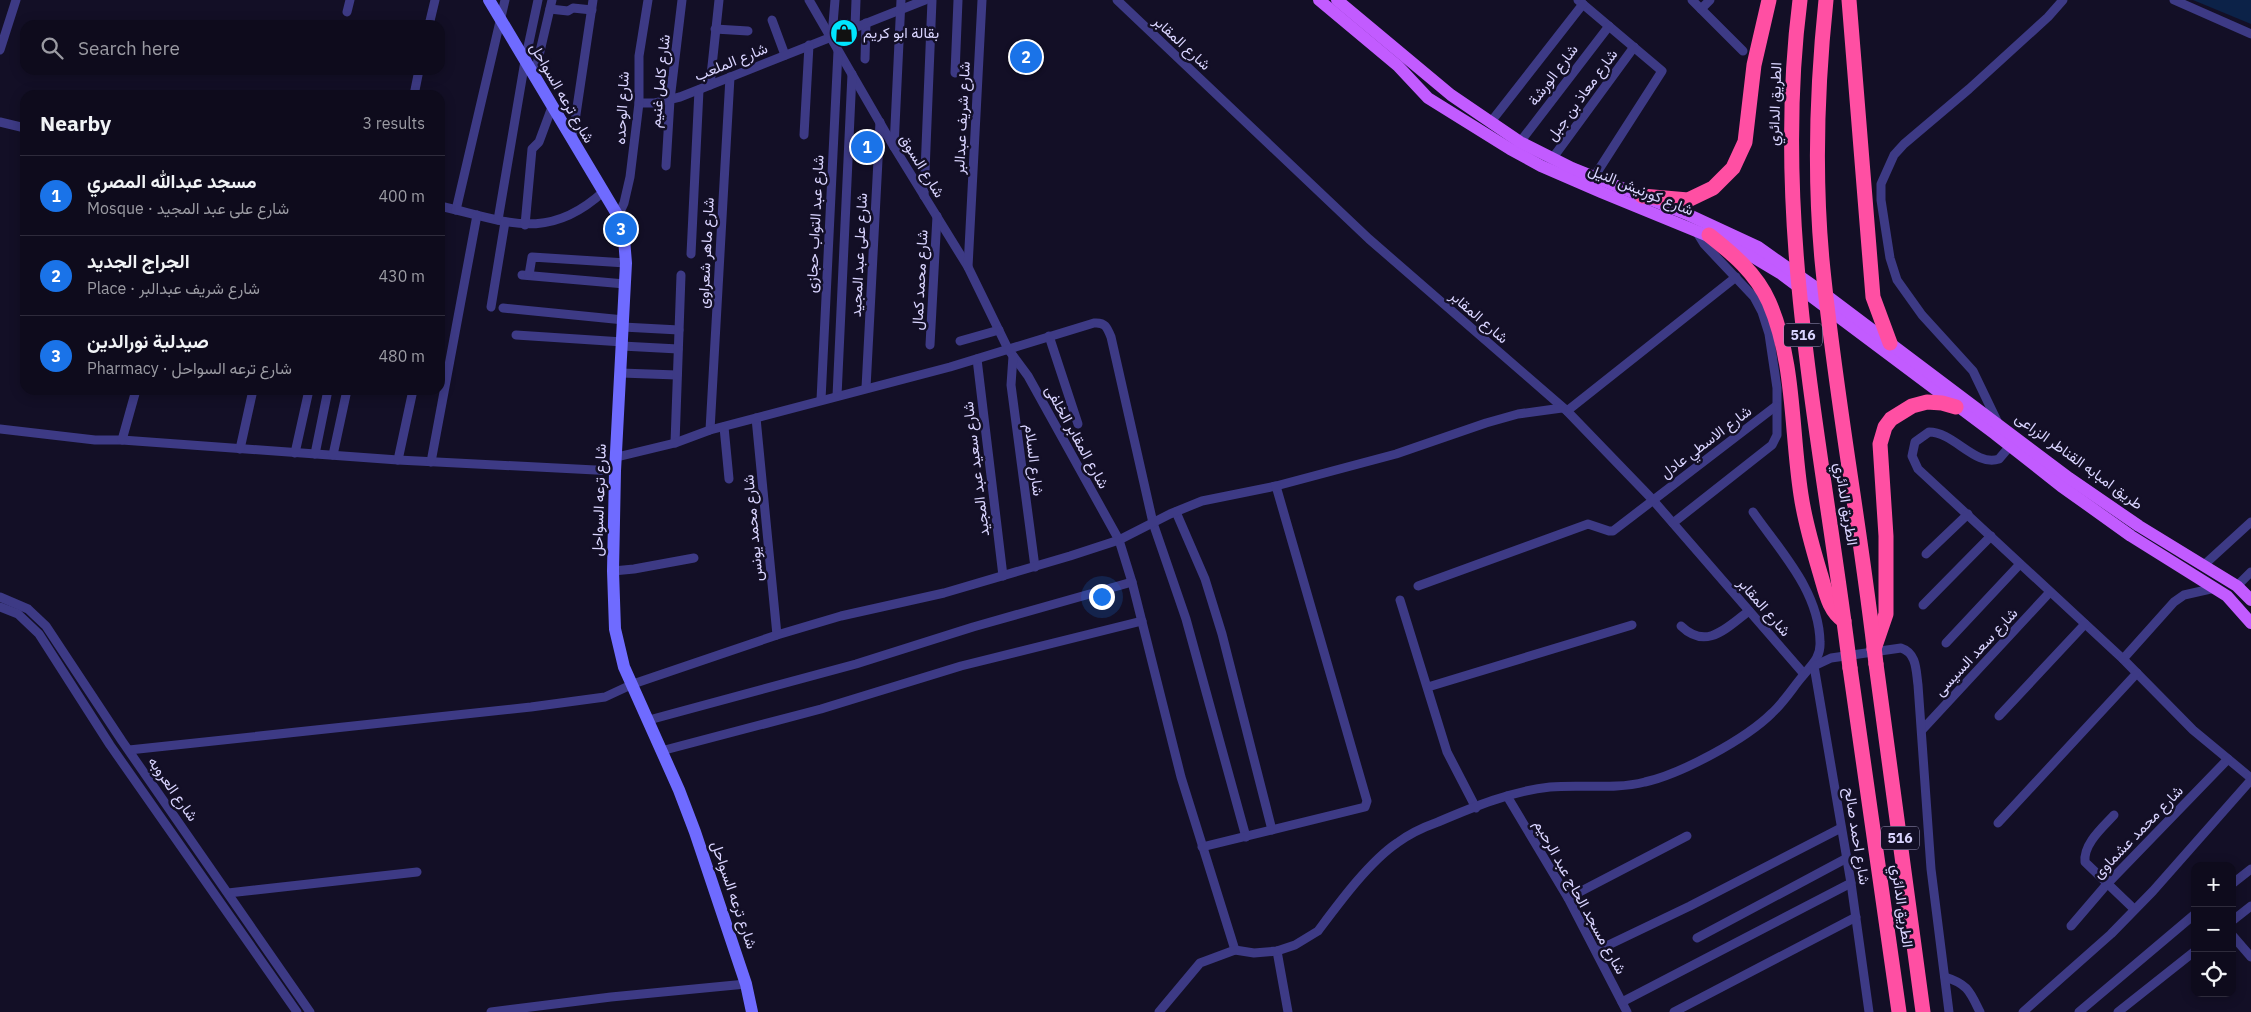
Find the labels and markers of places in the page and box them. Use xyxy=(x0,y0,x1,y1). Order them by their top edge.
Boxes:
shop icon: بقالة ابو كريم xyxy=(829,18,859,48)
place label: بقالة ابو كريم xyxy=(863,23,939,43)
pin: 2 xyxy=(1010,38,1042,76)
pin: 1 xyxy=(851,128,883,166)
pin: 3 xyxy=(605,210,637,248)

